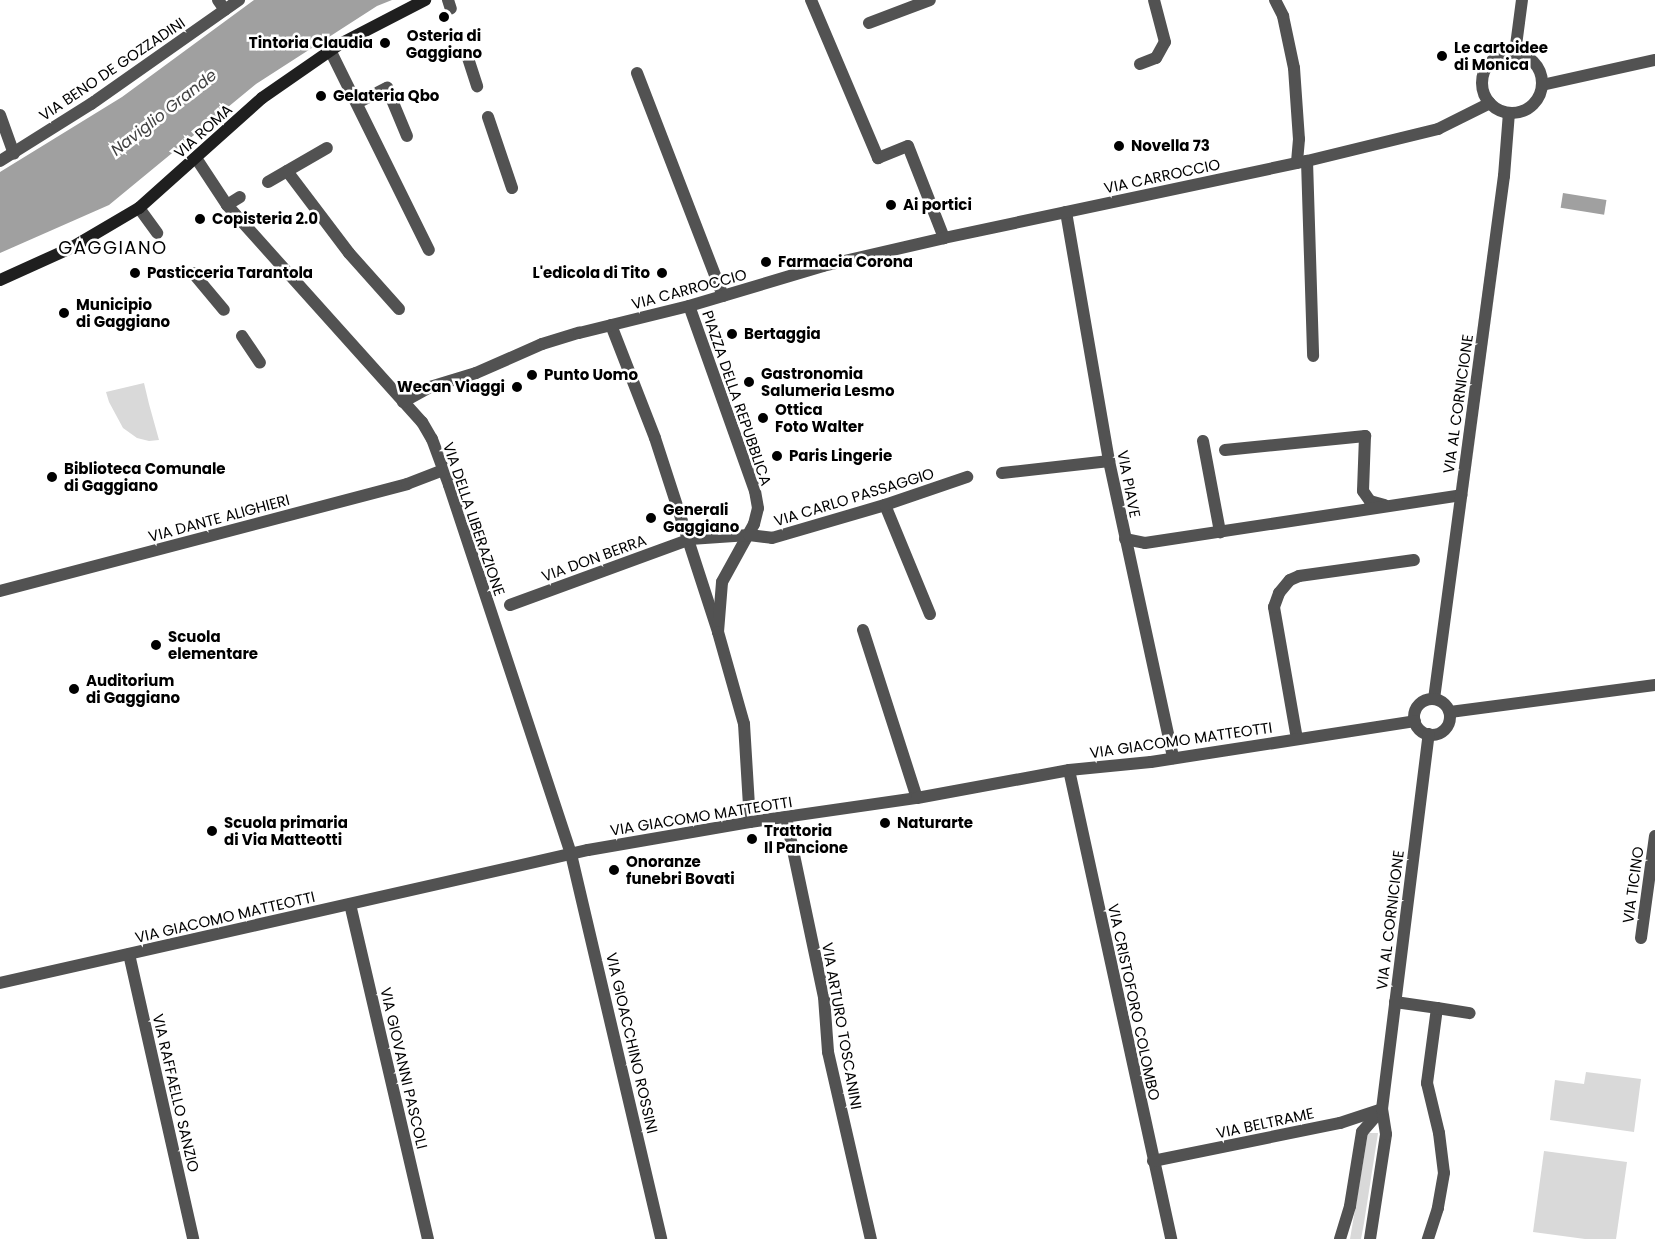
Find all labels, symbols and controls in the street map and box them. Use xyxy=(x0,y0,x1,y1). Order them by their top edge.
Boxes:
marker: Osteria di Gaggiano xyxy=(437,10,451,24)
street label: VIA BENO DE GOZZADINI xyxy=(36,14,188,124)
place label: Osteria di Gaggiano xyxy=(406,26,482,61)
place label: Tintoria Claudia xyxy=(249,34,373,52)
marker: Tintoria Claudia xyxy=(378,36,392,50)
place label: Le cartoidee di Monica xyxy=(1454,38,1548,73)
marker: Le cartoidee di Monica xyxy=(1435,49,1449,63)
water label: Naviglio Grande xyxy=(107,66,221,160)
place label: Gelateria Qbo xyxy=(333,87,439,105)
marker: Gelateria Qbo xyxy=(314,89,328,103)
street label: VIA ROMA xyxy=(170,100,236,162)
place label: Novella 73 xyxy=(1131,137,1210,155)
marker: Novella 73 xyxy=(1112,139,1126,153)
street label: VIA CARROCCIO xyxy=(1102,155,1222,197)
place label: Ai portici xyxy=(903,196,972,214)
marker: Ai portici xyxy=(884,198,898,212)
place label: Copisteria 2.0 xyxy=(212,210,318,228)
marker: Copisteria 2.0 xyxy=(193,212,207,226)
district label: GAGGIANO xyxy=(58,237,168,259)
place label: Farmacia Corona xyxy=(778,253,913,271)
marker: Farmacia Corona xyxy=(759,255,773,269)
place label: Pasticceria Tarantola xyxy=(147,264,313,282)
place label: L'edicola di Tito xyxy=(533,264,650,282)
street label: VIA CARROCCIO xyxy=(630,265,748,313)
marker: Pasticceria Tarantola xyxy=(128,266,142,280)
marker: L'edicola di Tito xyxy=(655,266,669,280)
place label: Municipio di Gaggiano xyxy=(76,295,170,330)
marker: Municipio di Gaggiano xyxy=(57,306,71,320)
street label: PIAZZA DELLA REPUBBLICA xyxy=(699,308,775,488)
place label: Bertaggia xyxy=(744,325,821,343)
marker: Bertaggia xyxy=(725,327,739,341)
street label: VIA AL CORNICIONE xyxy=(1439,333,1477,475)
place label: Gastronomia Salumeria Lesmo xyxy=(761,364,894,399)
place label: Punto Uomo xyxy=(544,366,638,384)
marker: Punto Uomo xyxy=(525,368,539,382)
marker: Gastronomia Salumeria Lesmo xyxy=(742,375,756,389)
place label: Wecan Viaggi xyxy=(397,378,505,396)
marker: Wecan Viaggi xyxy=(510,380,524,394)
place label: Ottica Foto Walter xyxy=(775,400,864,435)
marker: Ottica Foto Walter xyxy=(756,411,770,425)
street label: VIA DELLA LIBERAZIONE xyxy=(439,440,509,598)
place label: Paris Lingerie xyxy=(789,447,892,465)
marker: Paris Lingerie xyxy=(770,449,784,463)
street label: VIA PIAVE xyxy=(1114,449,1144,519)
place label: Biblioteca Comunale di Gaggiano xyxy=(64,459,226,494)
street label: VIA CARLO PASSAGGIO xyxy=(772,464,936,530)
marker: Biblioteca Comunale di Gaggiano xyxy=(45,470,59,484)
street label: VIA DANTE ALIGHIERI xyxy=(146,490,292,546)
place label: Generali Gaggiano xyxy=(663,500,739,535)
marker: Generali Gaggiano xyxy=(644,511,658,525)
street label: VIA DON BERRA xyxy=(539,531,649,585)
place label: Scuola elementare xyxy=(168,627,258,662)
marker: Scuola elementare xyxy=(149,638,163,652)
place label: Auditorium di Gaggiano xyxy=(86,671,180,706)
marker: Auditorium di Gaggiano xyxy=(67,682,81,696)
street label: VIA GIACOMO MATTEOTTI xyxy=(1089,718,1273,762)
street label: VIA GIACOMO MATTEOTTI xyxy=(609,793,793,839)
place label: Scuola primaria di Via Matteotti xyxy=(224,813,348,848)
place label: Naturarte xyxy=(897,814,973,832)
marker: Naturarte xyxy=(878,816,892,830)
place label: Trattoria Il Pancione xyxy=(764,821,848,856)
marker: Scuola primaria di Via Matteotti xyxy=(205,824,219,838)
marker: Trattoria Il Pancione xyxy=(745,832,759,846)
street label: VIA TICINO xyxy=(1619,845,1647,925)
street label: VIA AL CORNICIONE xyxy=(1373,849,1407,991)
place label: Onoranze funebri Bovati xyxy=(626,852,735,887)
marker: Onoranze funebri Bovati xyxy=(607,863,621,877)
street label: VIA GIACOMO MATTEOTTI xyxy=(133,888,317,946)
street label: VIA CRISTOFORO COLOMBO xyxy=(1104,902,1164,1102)
street label: VIA ARTURO TOSCANINI xyxy=(818,941,866,1111)
street label: VIA GIOACCHINO ROSSINI xyxy=(602,951,662,1135)
street label: VIA GIOVANNI PASCOLI xyxy=(377,985,431,1151)
street label: VIA RAFFAELLO SANZIO xyxy=(149,1012,203,1174)
street label: VIA BELTRAME xyxy=(1215,1104,1315,1142)

